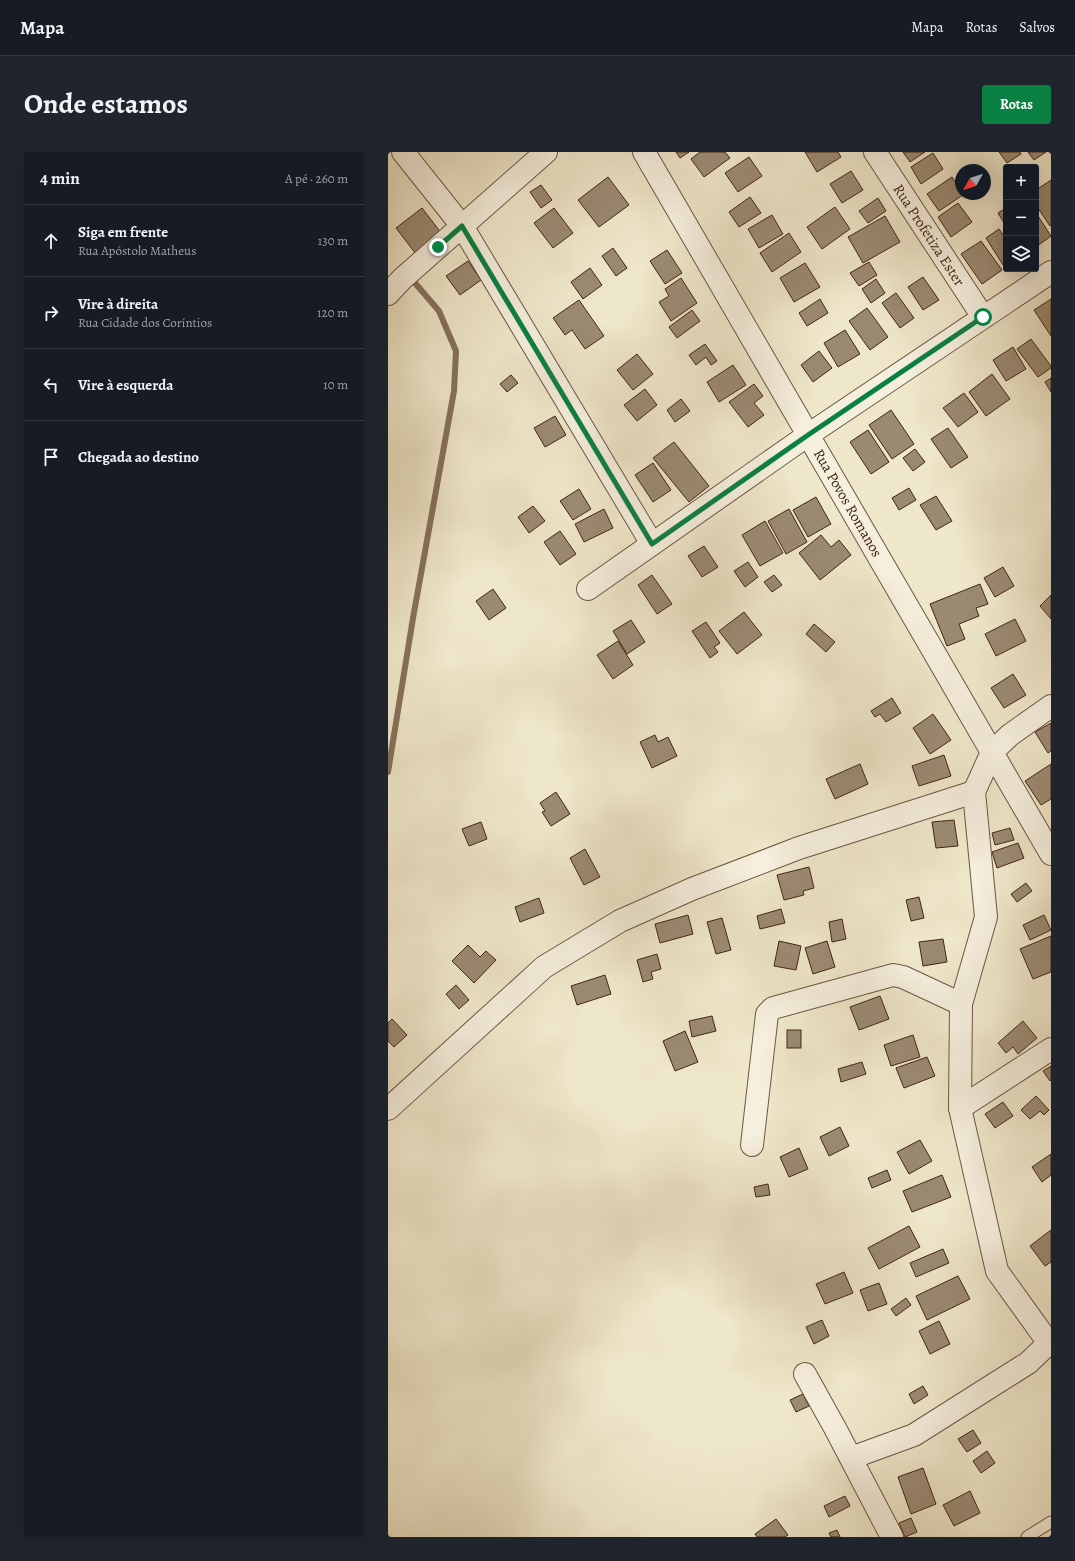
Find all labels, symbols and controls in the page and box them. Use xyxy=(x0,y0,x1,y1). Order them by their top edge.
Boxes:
text: Mapa xyxy=(20,15,64,41)
text: Mapa xyxy=(911,18,943,37)
text: Rotas xyxy=(965,18,997,37)
text: Salvos xyxy=(1019,18,1055,37)
text: Onde estamos xyxy=(24,85,188,123)
button: Rotas xyxy=(982,85,1051,124)
north arrow xyxy=(955,164,991,200)
map controls xyxy=(1003,164,1039,272)
button: + xyxy=(1003,164,1039,200)
text: 4 min xyxy=(40,167,80,190)
text: A pé · 260 m xyxy=(285,170,348,187)
street label: Rua Profetiza Ester xyxy=(889,180,970,290)
button: − xyxy=(1003,200,1039,236)
text: Siga em frente xyxy=(78,222,168,242)
icon: ahead xyxy=(40,230,62,252)
text: 130 m xyxy=(318,232,348,249)
button: layers xyxy=(1003,236,1039,272)
route end xyxy=(429,238,447,256)
text: Rua Apóstolo Matheus xyxy=(78,242,196,259)
text: Vire à direita xyxy=(78,294,158,314)
icon: right xyxy=(40,302,62,324)
text: 120 m xyxy=(317,304,348,321)
route start xyxy=(974,308,992,326)
text: Rua Cidade dos Coríntios xyxy=(78,314,212,331)
icon: left xyxy=(40,374,62,396)
text: Vire à esquerda xyxy=(78,375,174,395)
text: 10 m xyxy=(323,376,348,393)
street label: Rua Povos Romanos xyxy=(809,445,887,561)
icon: arrive xyxy=(40,446,62,468)
text: Chegada ao destino xyxy=(78,447,199,467)

